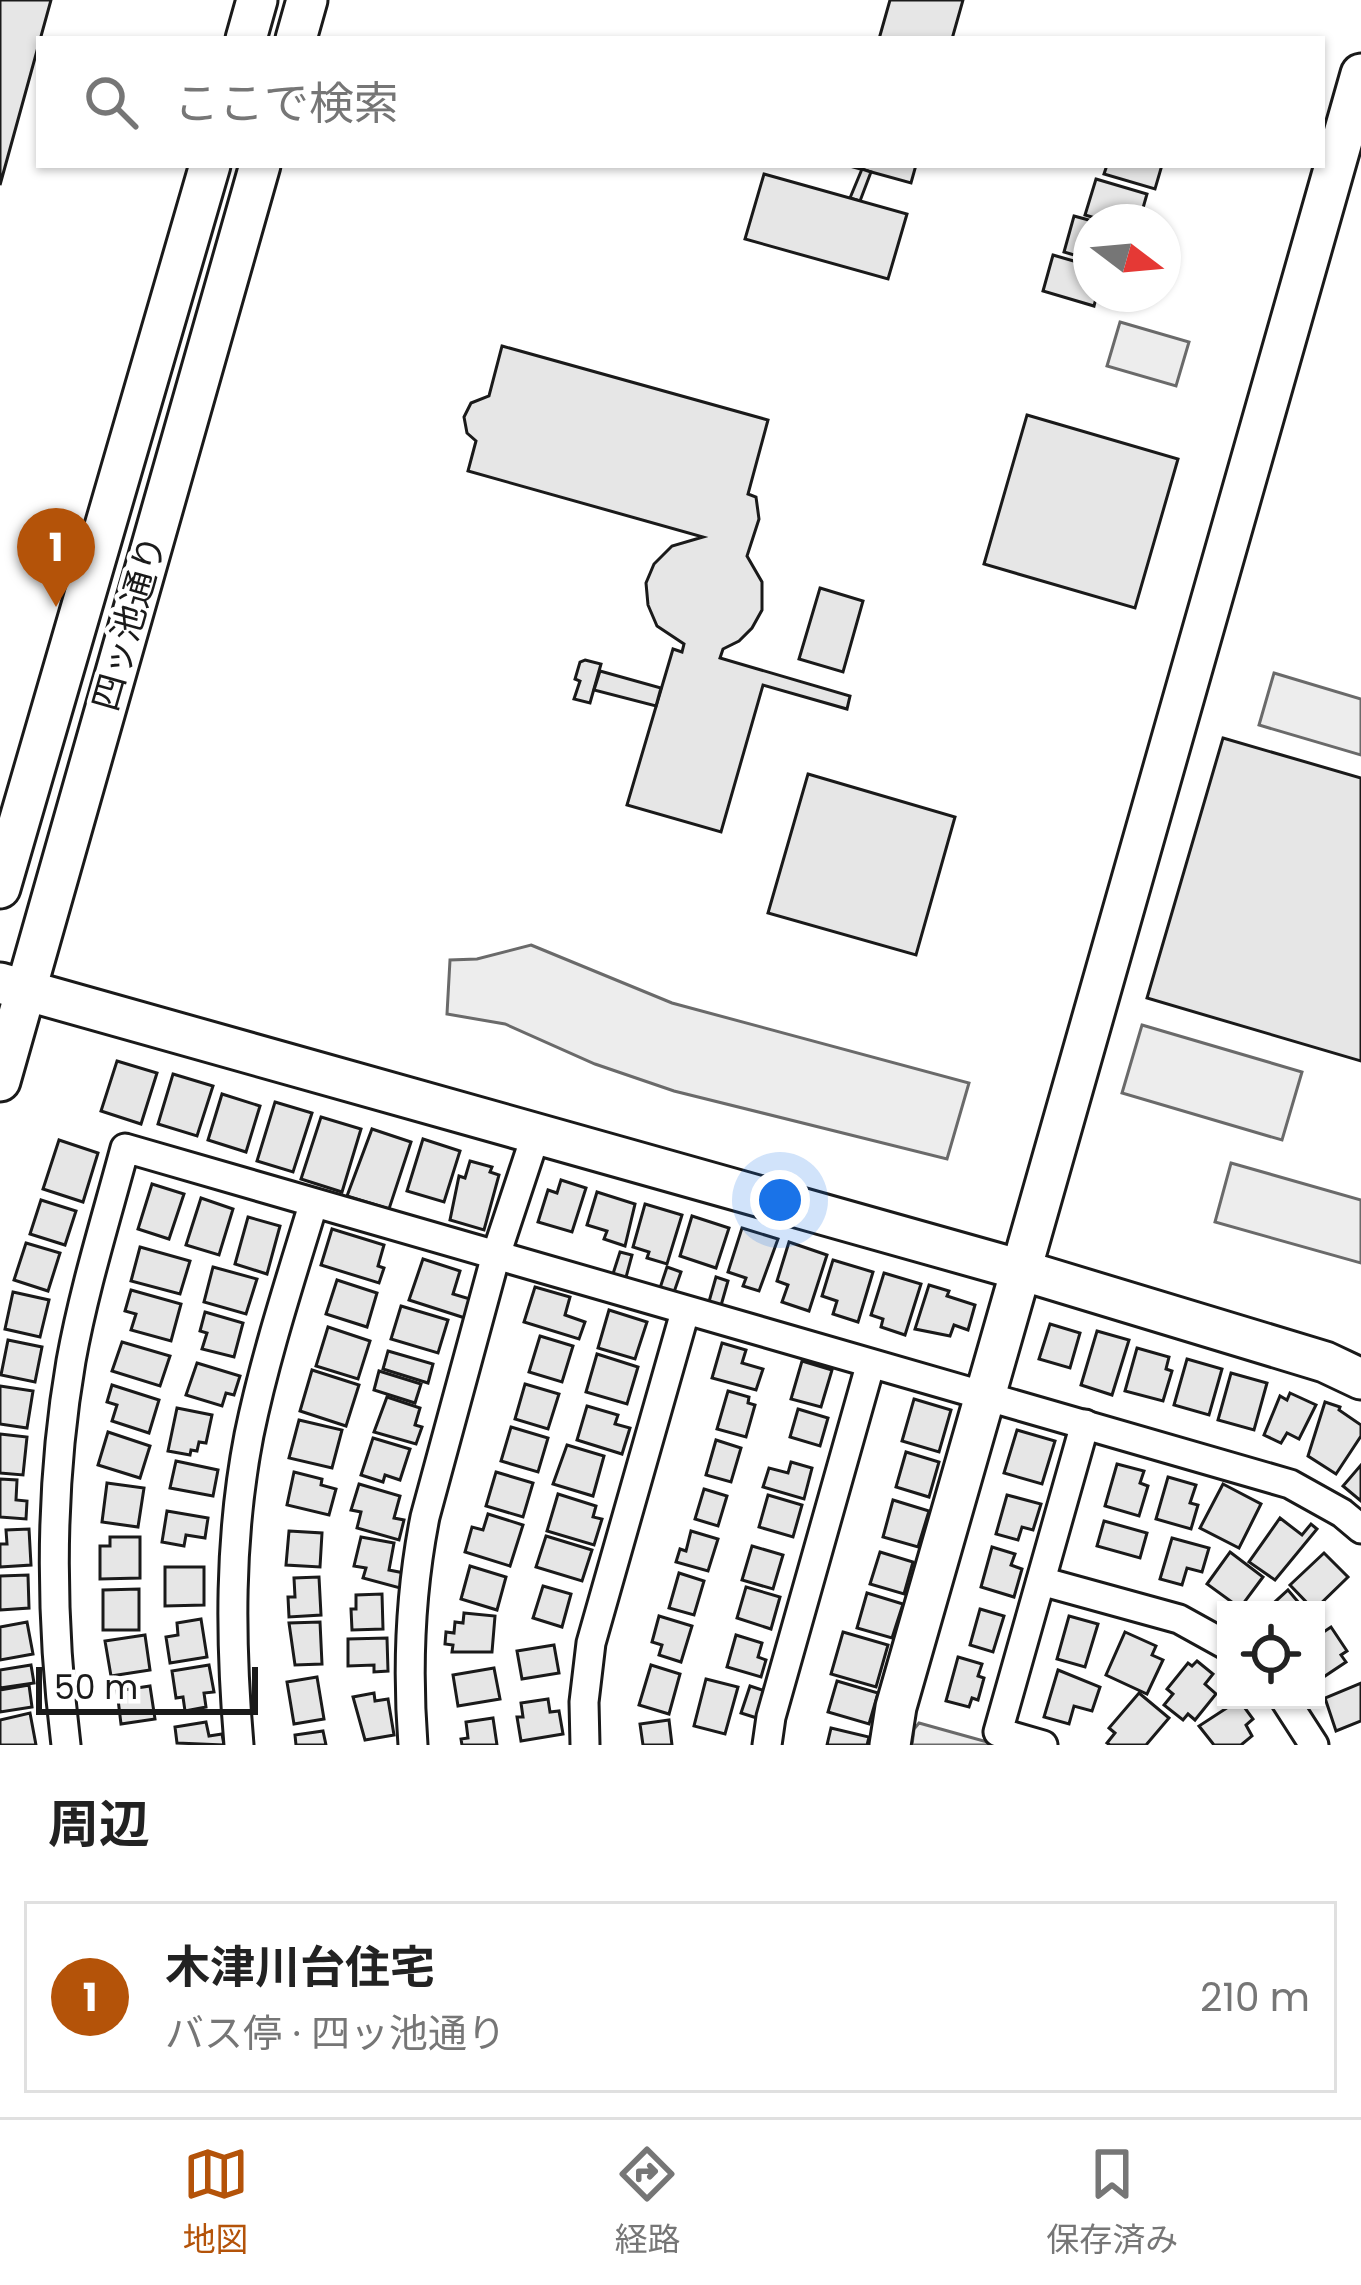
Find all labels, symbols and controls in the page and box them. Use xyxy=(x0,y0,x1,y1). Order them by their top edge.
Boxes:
search box xyxy=(36,36,1325,168)
icon: search xyxy=(78,69,144,135)
text: ここで検索 xyxy=(174,72,399,135)
north arrow xyxy=(1073,204,1181,312)
pin: 1 xyxy=(17,508,95,607)
street label: 四ッ池通り xyxy=(80,529,178,717)
your location xyxy=(750,1170,810,1230)
map controls xyxy=(1217,1601,1325,1709)
button: locate xyxy=(1217,1601,1325,1709)
scale bar xyxy=(36,1661,258,1714)
text: 50 m xyxy=(54,1664,138,1711)
text: 周辺 xyxy=(48,1788,150,1860)
text: 木津川台住宅 xyxy=(165,1936,435,1999)
text: 1 xyxy=(83,1970,97,2025)
text: 210 m xyxy=(1200,1970,1310,2025)
text: バス停 · 四ッ池通り xyxy=(165,2006,506,2061)
tab: 地図 xyxy=(183,2141,249,2265)
tab: 経路 xyxy=(614,2141,680,2265)
tab: 保存済み xyxy=(1046,2141,1178,2265)

